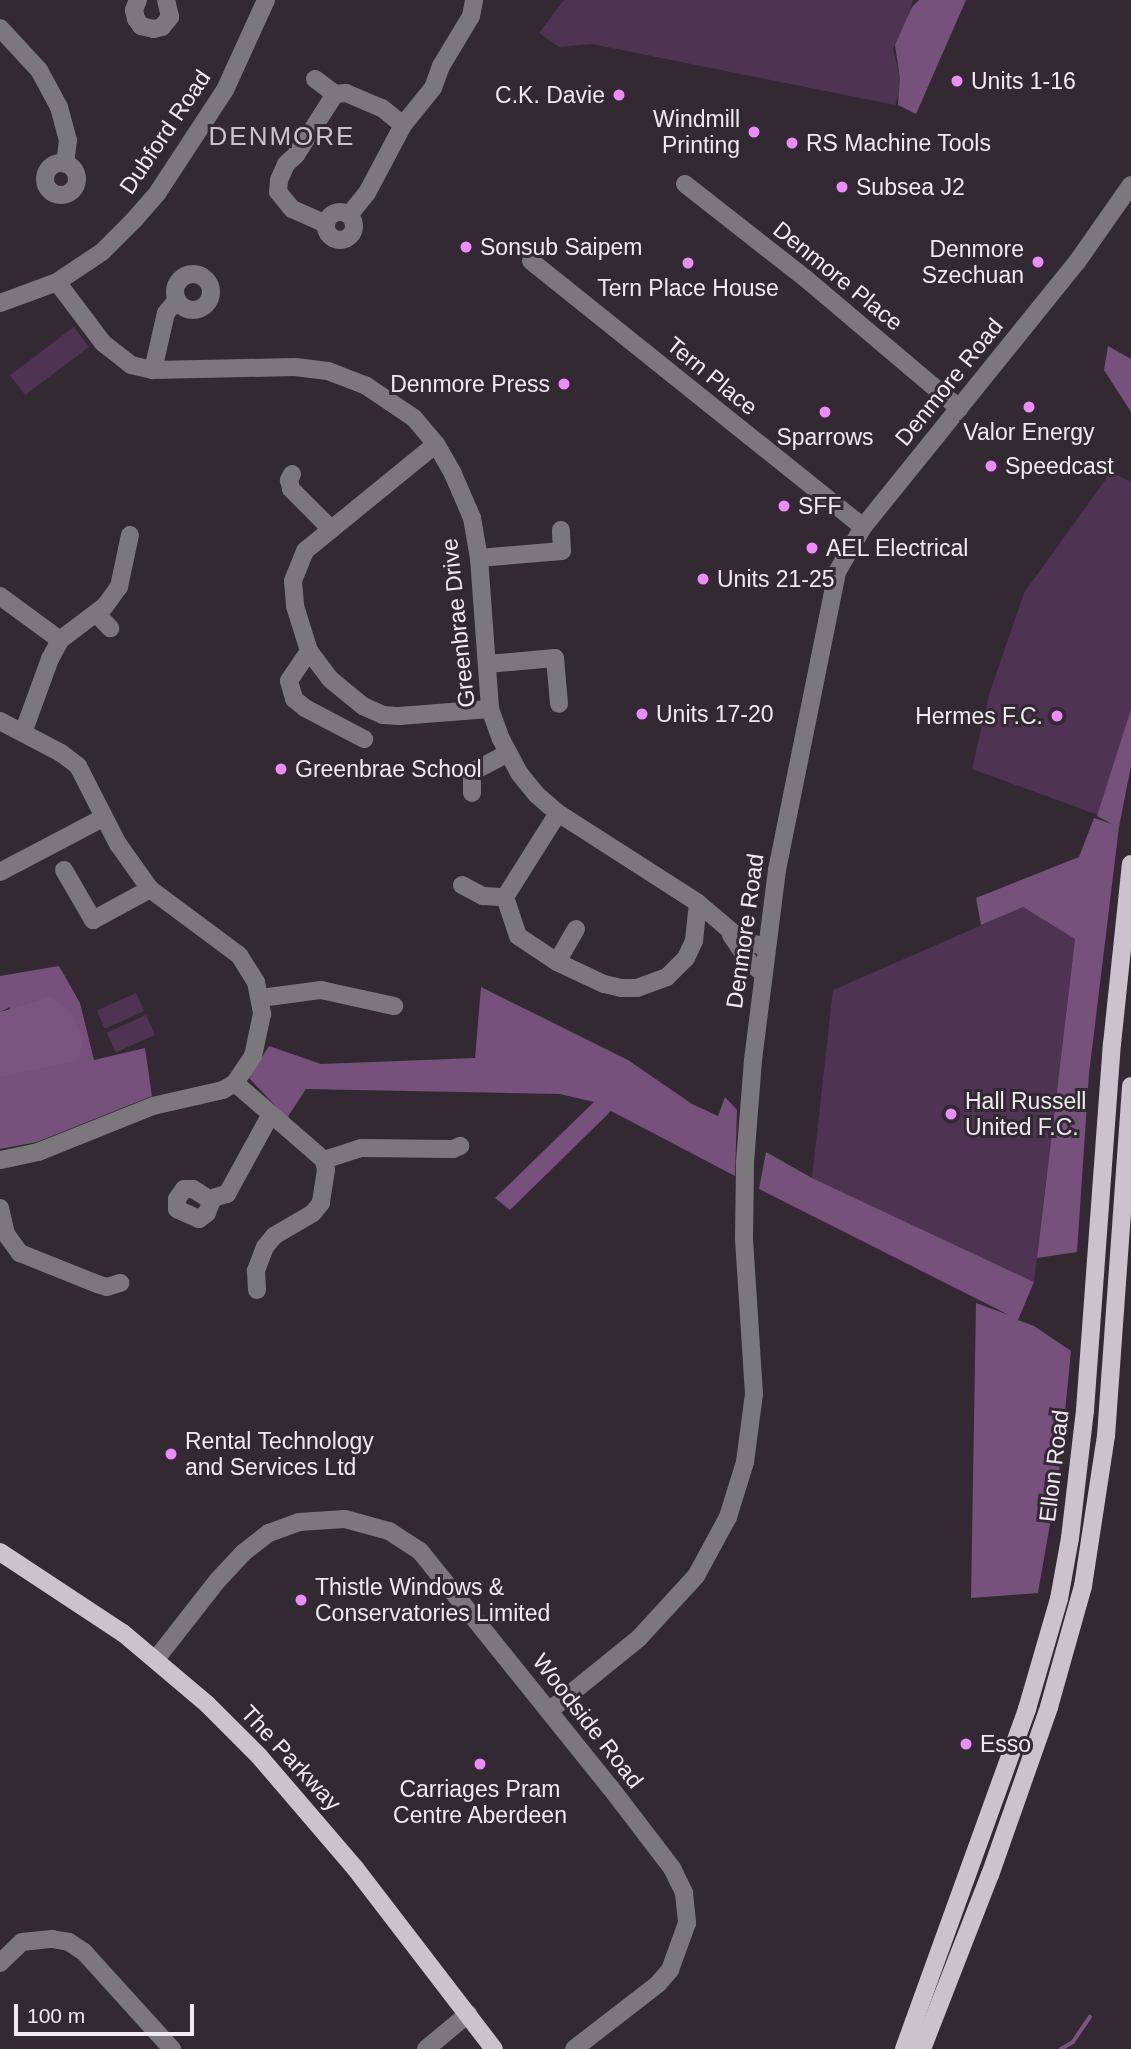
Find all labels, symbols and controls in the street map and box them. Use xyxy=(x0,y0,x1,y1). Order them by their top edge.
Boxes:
street label: Dubford Road xyxy=(114,65,216,199)
place label: Units 1-16 xyxy=(971,67,1076,95)
marker: Units 1-16 xyxy=(949,73,965,89)
place label: C.K. Davie xyxy=(495,81,605,109)
marker: C.K. Davie xyxy=(611,87,627,103)
place label: Windmill Printing xyxy=(653,105,740,159)
district label: DENMORE xyxy=(209,121,355,153)
marker: Windmill Printing xyxy=(746,124,762,140)
place label: RS Machine Tools xyxy=(806,129,991,157)
marker: RS Machine Tools xyxy=(784,135,800,151)
place label: Subsea J2 xyxy=(856,173,965,201)
marker: Subsea J2 xyxy=(834,179,850,195)
street label: Denmore Place xyxy=(768,215,908,337)
place label: Sonsub Saipem xyxy=(480,233,642,261)
place label: Denmore Szechuan xyxy=(922,235,1024,289)
marker: Sonsub Saipem xyxy=(458,239,474,255)
marker: Denmore Szechuan xyxy=(1030,254,1046,270)
marker: Tern Place House xyxy=(680,255,696,271)
place label: Tern Place House xyxy=(597,274,779,302)
street label: Denmore Road xyxy=(889,313,1009,451)
street label: Tern Place xyxy=(661,331,763,421)
place label: Denmore Press xyxy=(390,370,550,398)
marker: Denmore Press xyxy=(556,376,572,392)
marker: Valor Energy xyxy=(1021,399,1037,415)
marker: Sparrows xyxy=(817,404,833,420)
place label: Valor Energy xyxy=(963,418,1095,446)
place label: Sparrows xyxy=(776,423,874,451)
place label: Speedcast xyxy=(1005,452,1114,480)
marker: Speedcast xyxy=(983,458,999,474)
place label: SFF xyxy=(798,492,841,520)
marker: SFF xyxy=(776,498,792,514)
place label: AEL Electrical xyxy=(826,534,969,562)
street label: Greenbrae Drive xyxy=(435,537,481,709)
marker: AEL Electrical xyxy=(804,540,820,556)
place label: Units 21-25 xyxy=(717,565,835,593)
marker: Units 21-25 xyxy=(695,571,711,587)
place label: Units 17-20 xyxy=(656,700,774,728)
place label: Hermes F.C. xyxy=(915,702,1043,730)
marker: Units 17-20 xyxy=(634,706,650,722)
marker: Hermes F.C. xyxy=(1049,708,1065,724)
place label: Greenbrae School xyxy=(295,755,482,783)
marker: Greenbrae School xyxy=(273,761,289,777)
street label: Denmore Road xyxy=(720,852,770,1010)
place label: Hall Russell United F.C. xyxy=(965,1087,1086,1141)
marker: Hall Russell United F.C. xyxy=(943,1106,959,1122)
street label: Ellon Road xyxy=(1033,1408,1075,1524)
place label: Rental Technology and Services Ltd xyxy=(185,1427,374,1481)
marker: Rental Technology and Services Ltd xyxy=(163,1446,179,1462)
place label: Thistle Windows & Conservatories Limited xyxy=(315,1573,550,1627)
marker: Thistle Windows & Conservatories Limited xyxy=(293,1592,309,1608)
street label: Woodside Road xyxy=(527,1648,649,1794)
street label: The Parkway xyxy=(235,1700,347,1816)
place label: Esso xyxy=(980,1730,1031,1758)
marker: Esso xyxy=(958,1736,974,1752)
marker: Carriages Pram Centre Aberdeen xyxy=(472,1756,488,1772)
place label: Carriages Pram Centre Aberdeen xyxy=(392,1775,568,1829)
scale bar xyxy=(18,1990,198,2034)
text: 100 m xyxy=(27,2004,85,2027)

